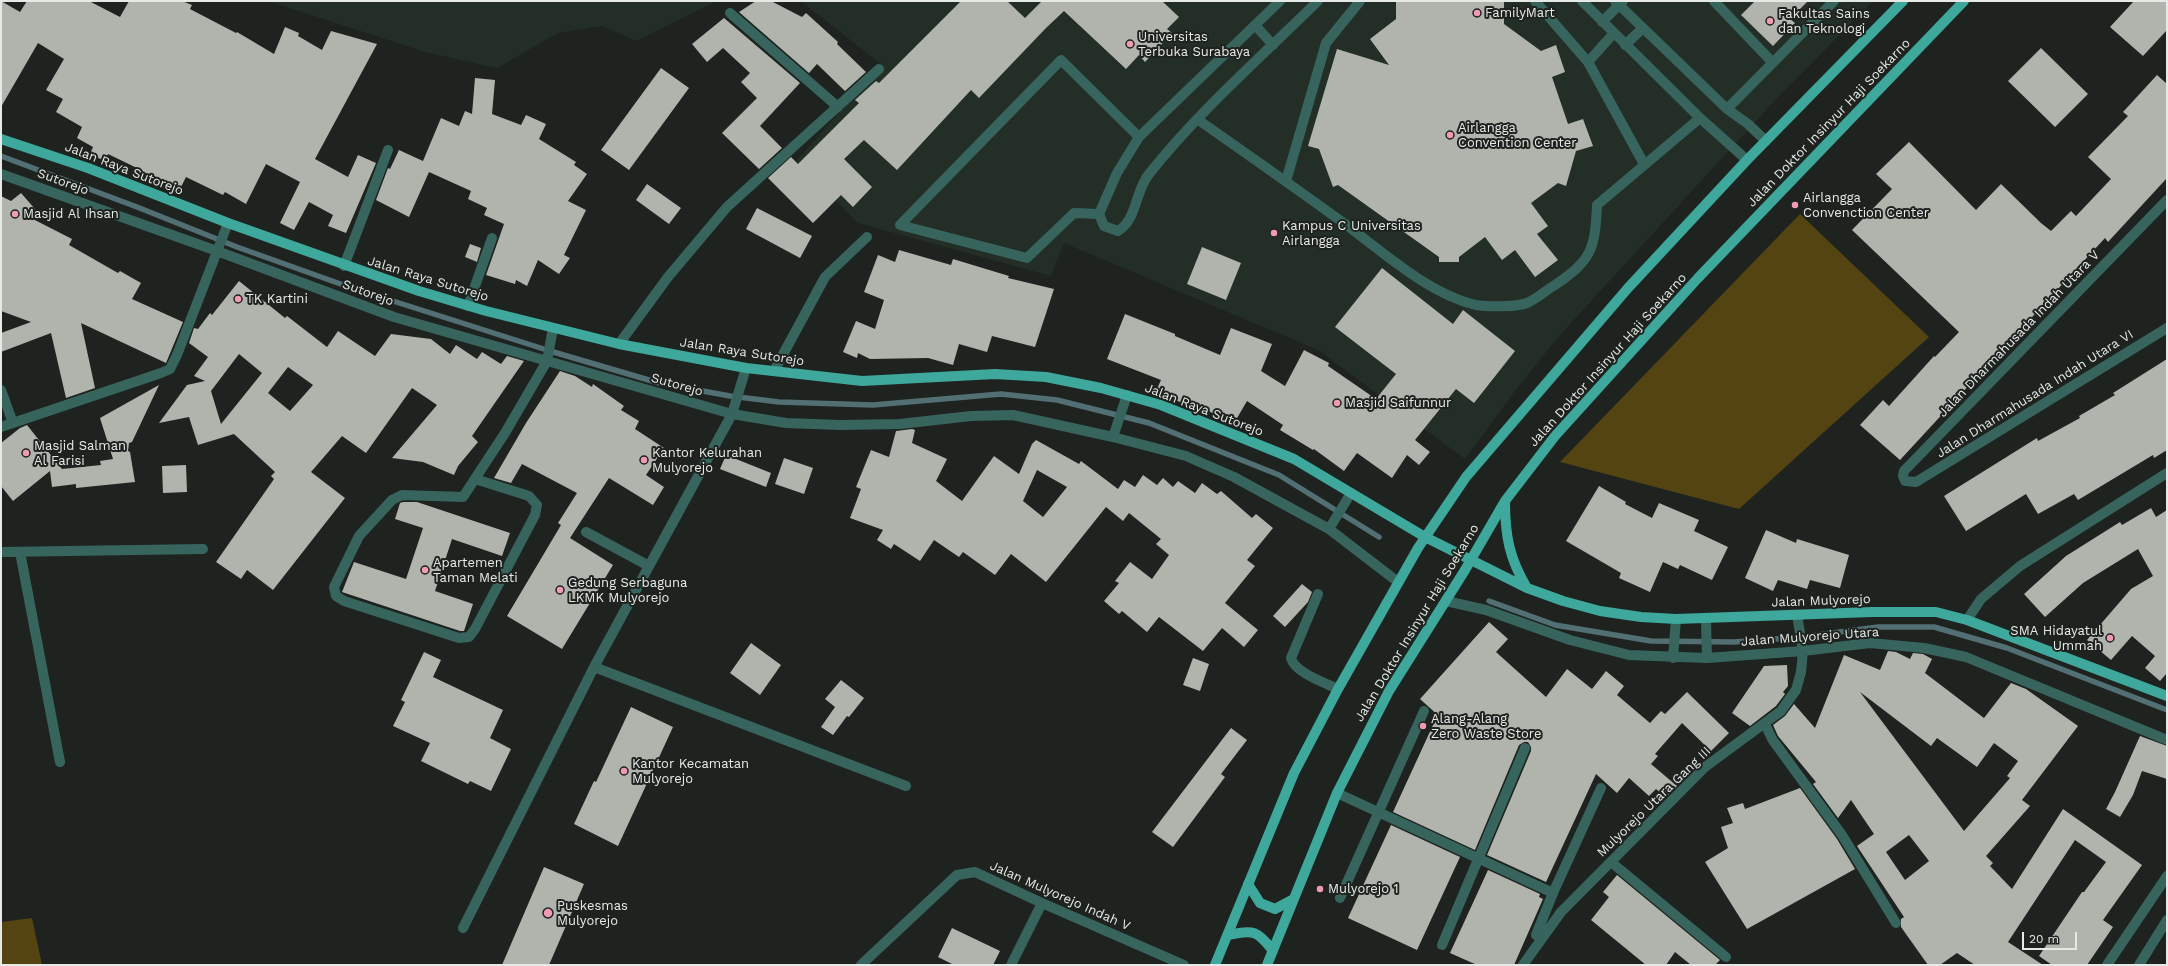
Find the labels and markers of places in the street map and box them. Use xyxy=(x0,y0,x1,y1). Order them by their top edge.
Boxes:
place label: FamilyMart xyxy=(1485,5,1555,21)
place label: Fakultas Sains dan Teknologi xyxy=(1778,6,1870,37)
marker: FamilyMart xyxy=(1472,8,1482,18)
marker: Fakultas Sains dan Teknologi xyxy=(1765,16,1775,26)
place label: Universitas Terbuka Surabaya xyxy=(1138,29,1250,60)
marker: Universitas Terbuka Surabaya xyxy=(1125,39,1135,49)
place label: Airlangga Convention Center xyxy=(1458,120,1577,151)
marker: Airlangga Convention Center xyxy=(1445,130,1455,140)
place label: Airlangga Convenction Center xyxy=(1803,190,1929,221)
marker: Airlangga Convenction Center xyxy=(1790,200,1800,210)
place label: Masjid Al Ihsan xyxy=(23,206,119,222)
marker: Masjid Al Ihsan xyxy=(10,209,20,219)
place label: Kampus C Universitas Airlangga xyxy=(1282,218,1421,249)
marker: Kampus C Universitas Airlangga xyxy=(1269,228,1279,238)
place label: TK Kartini xyxy=(246,291,308,307)
marker: TK Kartini xyxy=(233,294,243,304)
place label: Masjid Saifunnur xyxy=(1345,395,1451,411)
marker: Masjid Saifunnur xyxy=(1332,398,1342,408)
place label: Masjid Salman Al Farisi xyxy=(34,438,126,469)
place label: Kantor Kelurahan Mulyorejo xyxy=(652,445,762,476)
marker: Masjid Salman Al Farisi xyxy=(21,448,31,458)
marker: Kantor Kelurahan Mulyorejo xyxy=(639,455,649,465)
place label: Apartemen Taman Melati xyxy=(433,555,518,586)
marker: Apartemen Taman Melati xyxy=(420,565,430,575)
place label: Gedung Serbaguna LKMK Mulyorejo xyxy=(568,575,687,606)
marker: Gedung Serbaguna LKMK Mulyorejo xyxy=(555,585,565,595)
place label: SMA Hidayatul Ummah xyxy=(2010,623,2102,654)
marker: SMA Hidayatul Ummah xyxy=(2105,633,2115,643)
place label: Alang-Alang Zero Waste Store xyxy=(1431,711,1541,742)
marker: Alang-Alang Zero Waste Store xyxy=(1418,721,1428,731)
place label: Kantor Kecamatan Mulyorejo xyxy=(632,756,749,787)
marker: Kantor Kecamatan Mulyorejo xyxy=(619,766,629,776)
place label: Mulyorejo 1 xyxy=(1328,881,1399,897)
marker: Mulyorejo 1 xyxy=(1315,884,1325,894)
place label: Puskesmas Mulyorejo xyxy=(557,898,628,929)
marker: Puskesmas Mulyorejo xyxy=(542,907,554,919)

